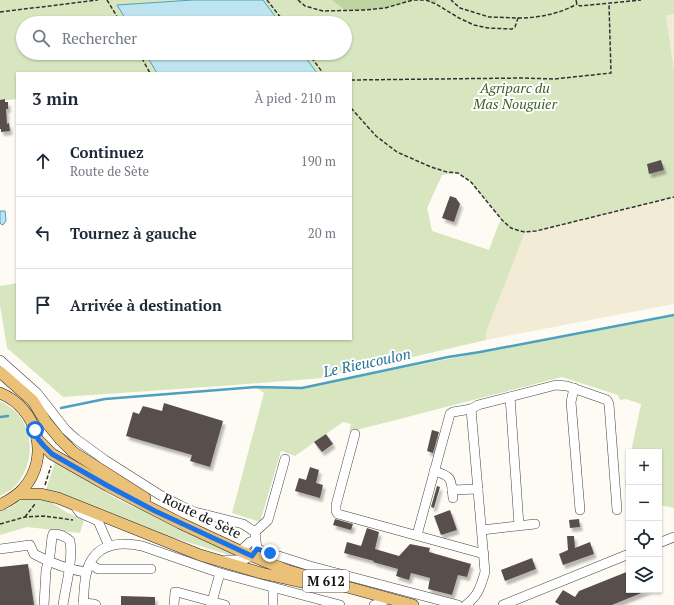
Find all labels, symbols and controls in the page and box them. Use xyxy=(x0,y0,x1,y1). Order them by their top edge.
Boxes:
search box xyxy=(16,16,352,60)
icon: search xyxy=(30,27,52,49)
text: Rechercher xyxy=(62,28,137,48)
park label: Agriparc du Mas Nouguier xyxy=(472,78,557,113)
text: 3 min xyxy=(32,87,79,110)
text: À pied · 210 m xyxy=(255,89,336,107)
text: Continuez xyxy=(70,142,144,162)
icon: ahead xyxy=(32,150,54,172)
text: 190 m xyxy=(301,152,336,170)
text: Route de Sète xyxy=(70,162,149,180)
icon: left xyxy=(32,222,54,244)
text: Tournez à gauche xyxy=(70,223,197,243)
text: 20 m xyxy=(308,224,336,242)
icon: arrive xyxy=(32,294,54,316)
text: Arrivée à destination xyxy=(70,295,222,315)
water label: Le Rieucoulon xyxy=(320,343,413,381)
route start xyxy=(26,421,44,439)
map controls xyxy=(626,449,662,593)
button: + xyxy=(626,449,662,485)
button: − xyxy=(626,485,662,521)
street label: Route de Sète xyxy=(160,488,245,543)
button: locate xyxy=(626,521,662,557)
route end xyxy=(261,544,279,562)
button: layers xyxy=(626,557,662,593)
road number: M 612 xyxy=(303,570,349,592)

